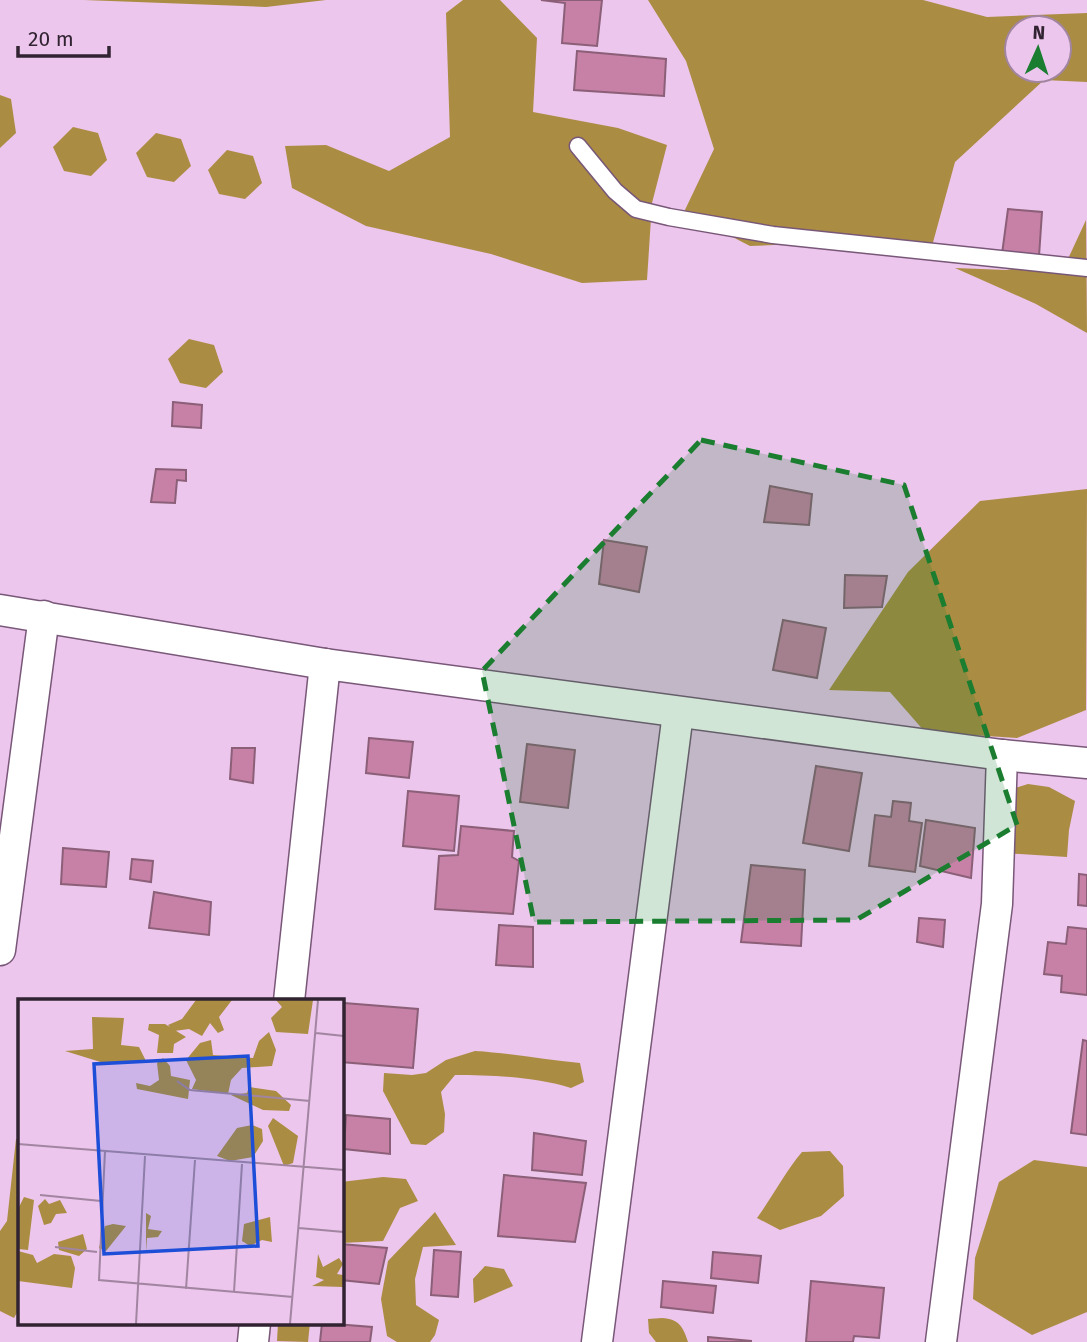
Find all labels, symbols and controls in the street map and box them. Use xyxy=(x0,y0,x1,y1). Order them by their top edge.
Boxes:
scale bar xyxy=(18,14,108,58)
north arrow xyxy=(1003,14,1073,84)
text: N xyxy=(1032,21,1046,44)
text: 20 m xyxy=(28,26,74,52)
inset map xyxy=(18,999,343,1324)

